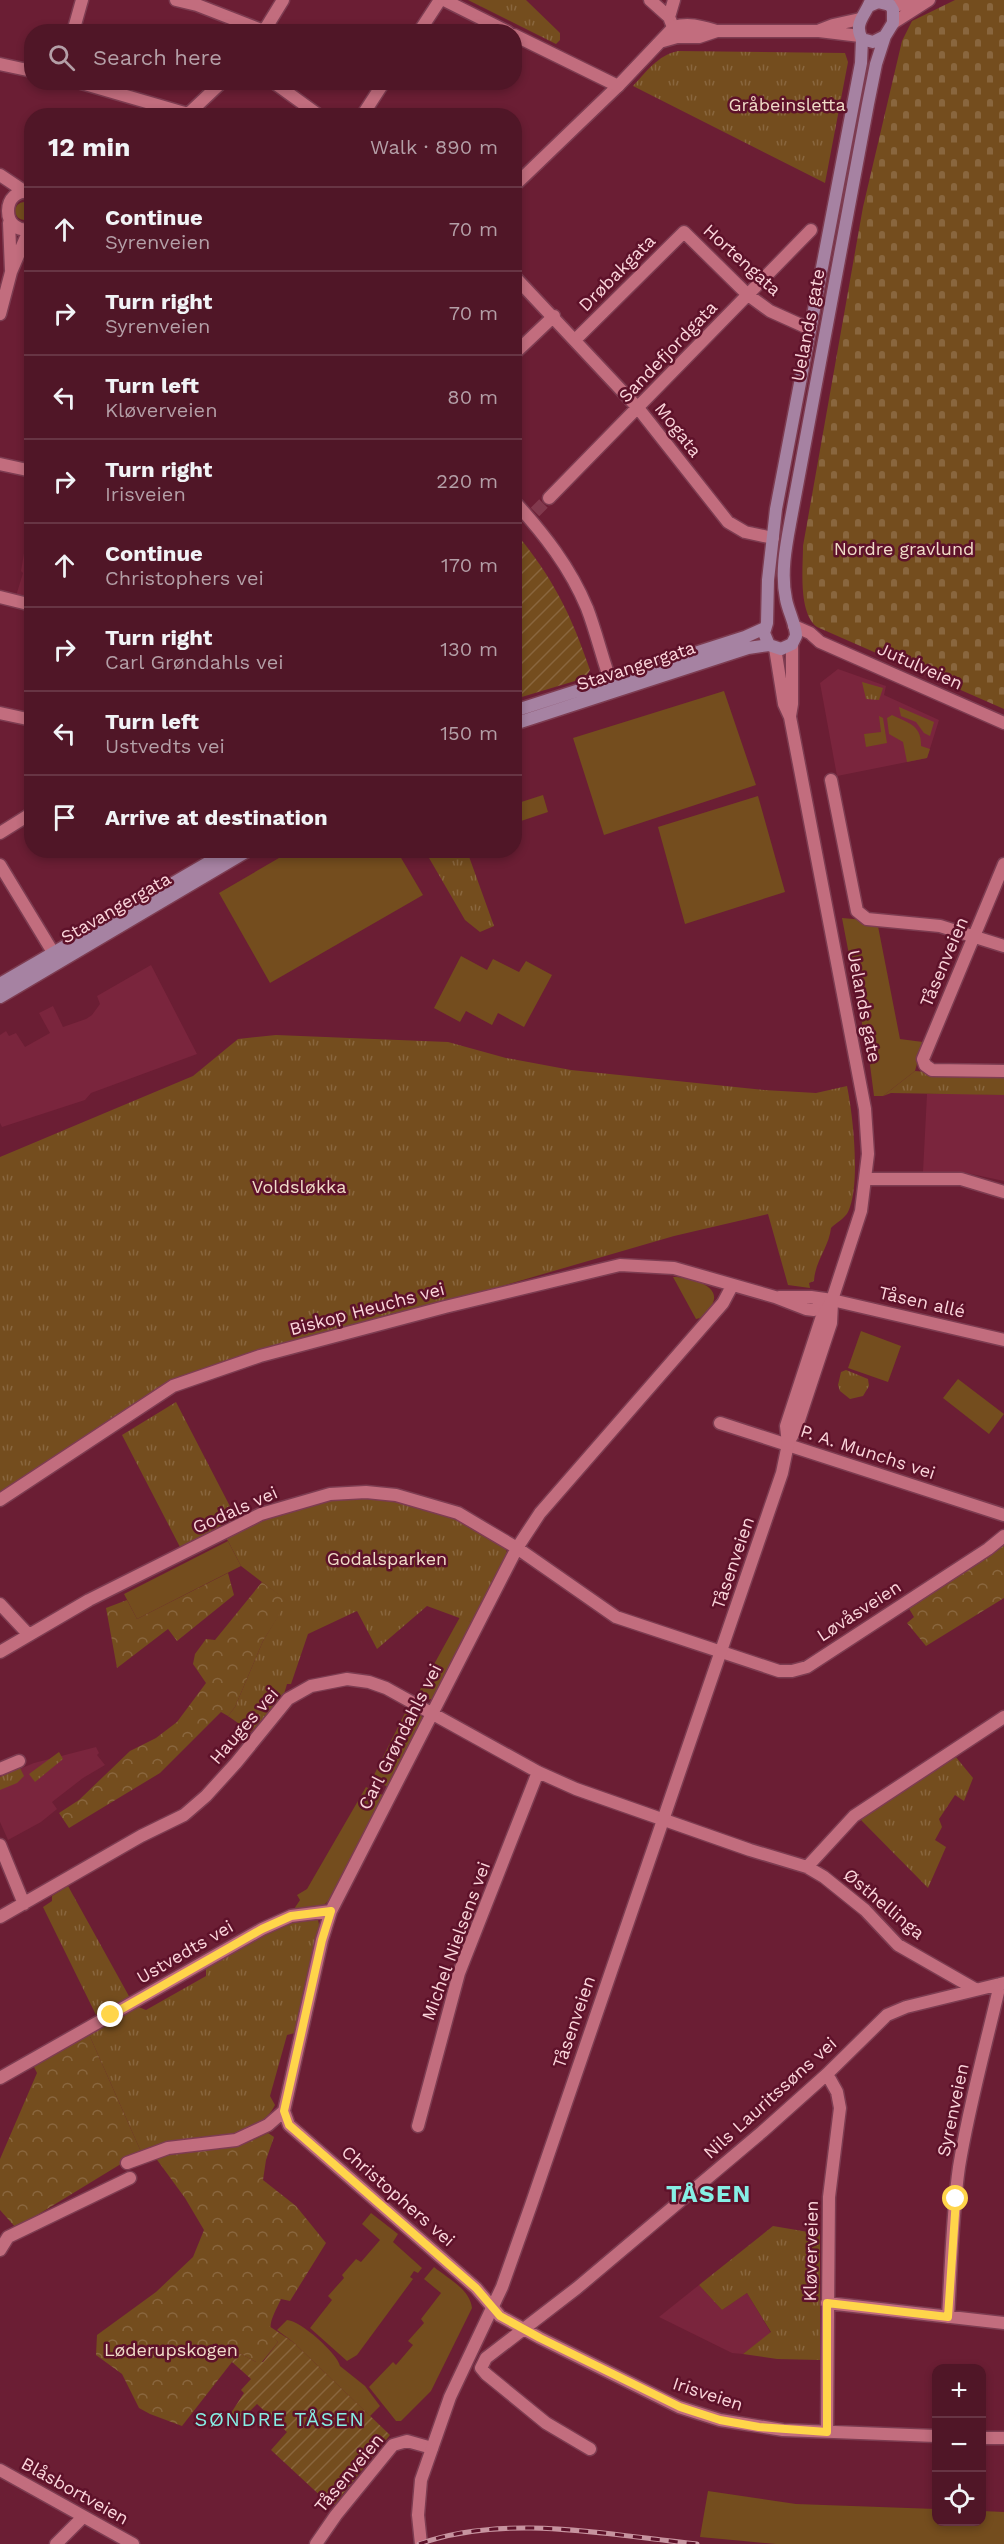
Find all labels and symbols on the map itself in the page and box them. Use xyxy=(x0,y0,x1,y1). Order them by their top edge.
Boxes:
park label: Gråbeinsletta xyxy=(728,94,846,115)
street label: Hortengata xyxy=(699,219,785,300)
street label: Drøbakgata xyxy=(574,230,659,315)
street label: Uelands gate xyxy=(786,267,829,383)
street label: Sandefjordgata xyxy=(614,297,721,407)
street label: Mogata xyxy=(651,398,706,461)
park label: Nordre gravlund xyxy=(834,538,974,559)
street label: Stavangergata xyxy=(574,636,698,695)
street label: Jutulveien xyxy=(874,637,966,694)
street label: Stavangergata xyxy=(57,868,174,948)
street label: Tåsenveien xyxy=(915,913,972,1010)
street label: Uelands gate xyxy=(843,948,886,1064)
park label: Voldsløkka xyxy=(252,1176,346,1197)
street label: Biskop Heuchs vei xyxy=(287,1278,447,1339)
street label: Tåsen allé xyxy=(877,1281,967,1322)
street label: P. A. Munchs vei xyxy=(798,1420,938,1483)
street label: Godals vei xyxy=(189,1482,280,1538)
street label: Tåsenveien xyxy=(707,1514,758,1612)
park label: Godalsparken xyxy=(327,1548,447,1569)
street label: Løvåsveien xyxy=(813,1576,905,1646)
street label: Carl Grøndahls vei xyxy=(354,1660,445,1813)
street label: Hauges vei xyxy=(205,1683,282,1768)
street label: Michel Nielsens vei xyxy=(417,1859,494,2023)
street label: Østhellinga xyxy=(840,1864,929,1943)
street label: Ustvedts vei xyxy=(133,1915,237,1988)
street label: Tåsenveien xyxy=(548,1973,599,2071)
route end xyxy=(97,2001,123,2027)
street label: Nils Lauritssøns vei xyxy=(699,2032,840,2163)
street label: Syrenveien xyxy=(932,2061,973,2158)
street label: Christophers vei xyxy=(338,2141,459,2250)
district label: TÅSEN xyxy=(666,2180,752,2208)
route start xyxy=(942,2185,968,2211)
street label: Kløverveien xyxy=(799,2200,822,2302)
park label: Løderupskogen xyxy=(104,2339,238,2360)
street label: Irisveien xyxy=(670,2372,746,2415)
district label: SØNDRE TÅSEN xyxy=(195,2407,365,2431)
street label: Tåsenveien xyxy=(310,2429,388,2516)
street label: Blåsbortveien xyxy=(18,2452,133,2529)

